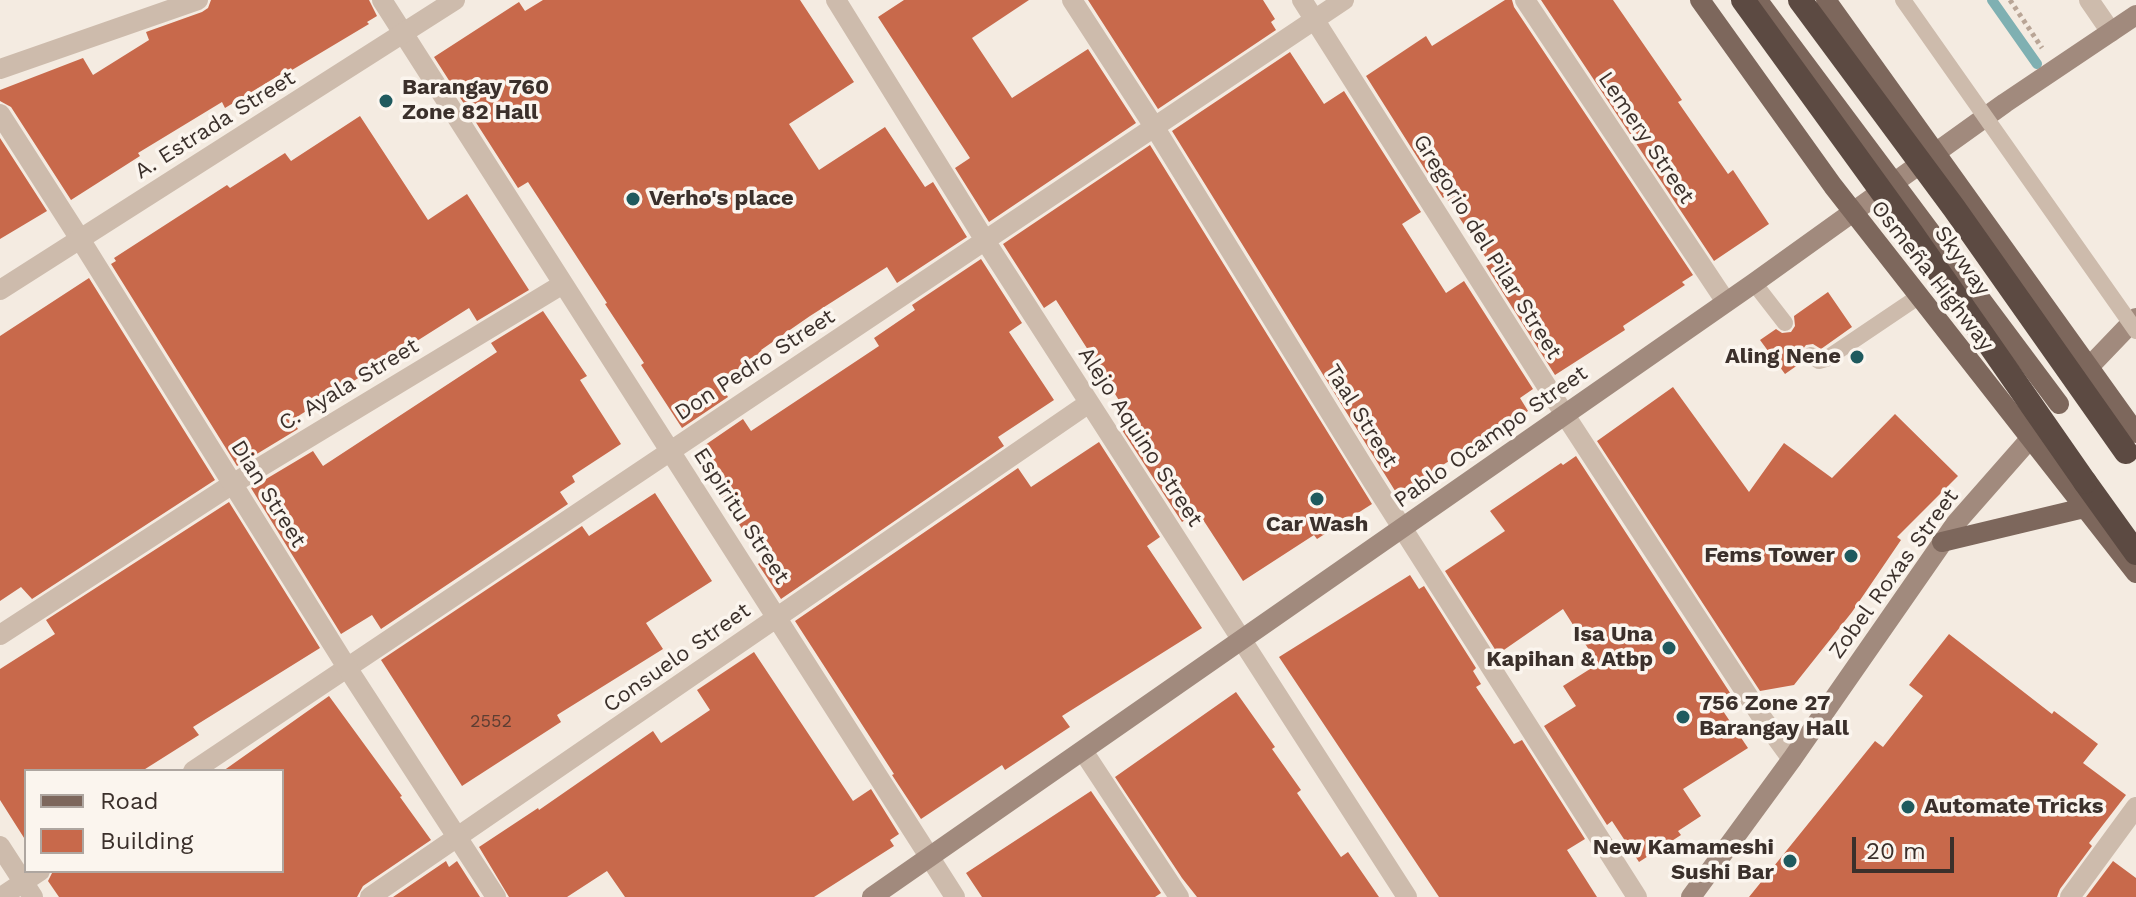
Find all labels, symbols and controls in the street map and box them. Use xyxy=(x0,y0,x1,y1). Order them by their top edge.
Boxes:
street label: A. Estrada Street xyxy=(130,65,300,185)
street label: Lemery Street xyxy=(1592,67,1700,209)
place label: Barangay 760 Zone 82 Hall xyxy=(402,75,549,126)
marker: Barangay 760 Zone 82 Hall xyxy=(377,92,395,110)
street label: Gregorio del Pilar Street xyxy=(1407,130,1567,364)
place label: Verho's place xyxy=(649,186,794,212)
marker: Verho's place xyxy=(624,190,642,208)
street label: Osmeña Highway xyxy=(1865,195,1999,357)
street label: Skyway xyxy=(1928,221,1996,301)
street label: Don Pedro Street xyxy=(670,303,840,427)
street label: C. Ayala Street xyxy=(274,333,424,437)
street label: Alejo Aquino Street xyxy=(1072,342,1208,532)
place label: Aling Nene xyxy=(1725,344,1841,370)
marker: Aling Nene xyxy=(1848,348,1866,366)
street label: Taal Street xyxy=(1319,360,1403,472)
street label: Pablo Ocampo Street xyxy=(1389,360,1593,514)
street label: Dian Street xyxy=(225,436,311,552)
street label: Espiritu Street xyxy=(687,443,795,589)
street label: Zobel Roxas Street xyxy=(1824,484,1964,664)
marker: Car Wash xyxy=(1308,490,1326,508)
place label: Car Wash xyxy=(1266,512,1368,538)
place label: Fems Tower xyxy=(1704,543,1835,569)
marker: Fems Tower xyxy=(1842,547,1860,565)
street label: Consuelo Street xyxy=(598,597,756,719)
place label: Isa Una Kapihan & Atbp xyxy=(1486,622,1653,674)
marker: Isa Una Kapihan & Atbp xyxy=(1660,639,1678,657)
place label: 756 Zone 27 Barangay Hall xyxy=(1699,691,1849,742)
marker: 756 Zone 27 Barangay Hall xyxy=(1674,708,1692,726)
house number: 2552 xyxy=(470,711,512,733)
legend xyxy=(24,769,284,873)
text: Road xyxy=(100,787,159,815)
place label: Automate Tricks xyxy=(1924,794,2103,820)
marker: Automate Tricks xyxy=(1899,798,1917,816)
scale bar xyxy=(1856,821,1958,871)
text: Building xyxy=(100,827,193,855)
place label: New Kamameshi Sushi Bar xyxy=(1593,835,1774,886)
text: 20 m xyxy=(1866,837,1926,865)
marker: New Kamameshi Sushi Bar xyxy=(1781,852,1799,870)

